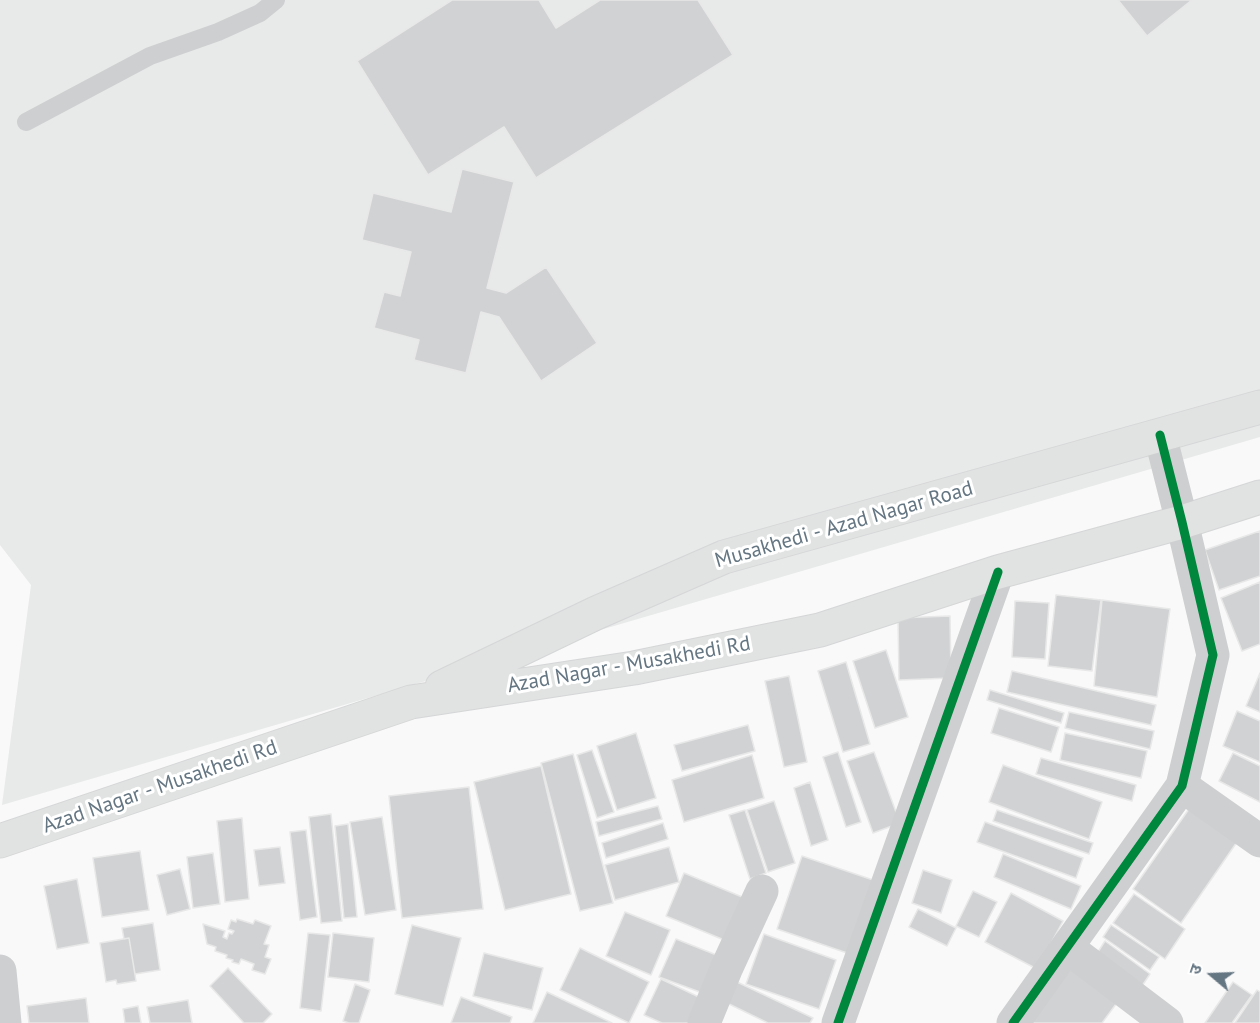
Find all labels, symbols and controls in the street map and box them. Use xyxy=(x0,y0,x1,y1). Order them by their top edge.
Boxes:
street label: Musakhedi - Azad Nagar Road xyxy=(712,476,976,574)
street label: Azad Nagar - Musakhedi Rd xyxy=(505,631,753,699)
street label: Azad Nagar - Musakhedi Rd xyxy=(39,735,281,839)
north arrow xyxy=(1182,945,1242,1005)
text: उ xyxy=(1184,961,1206,977)

